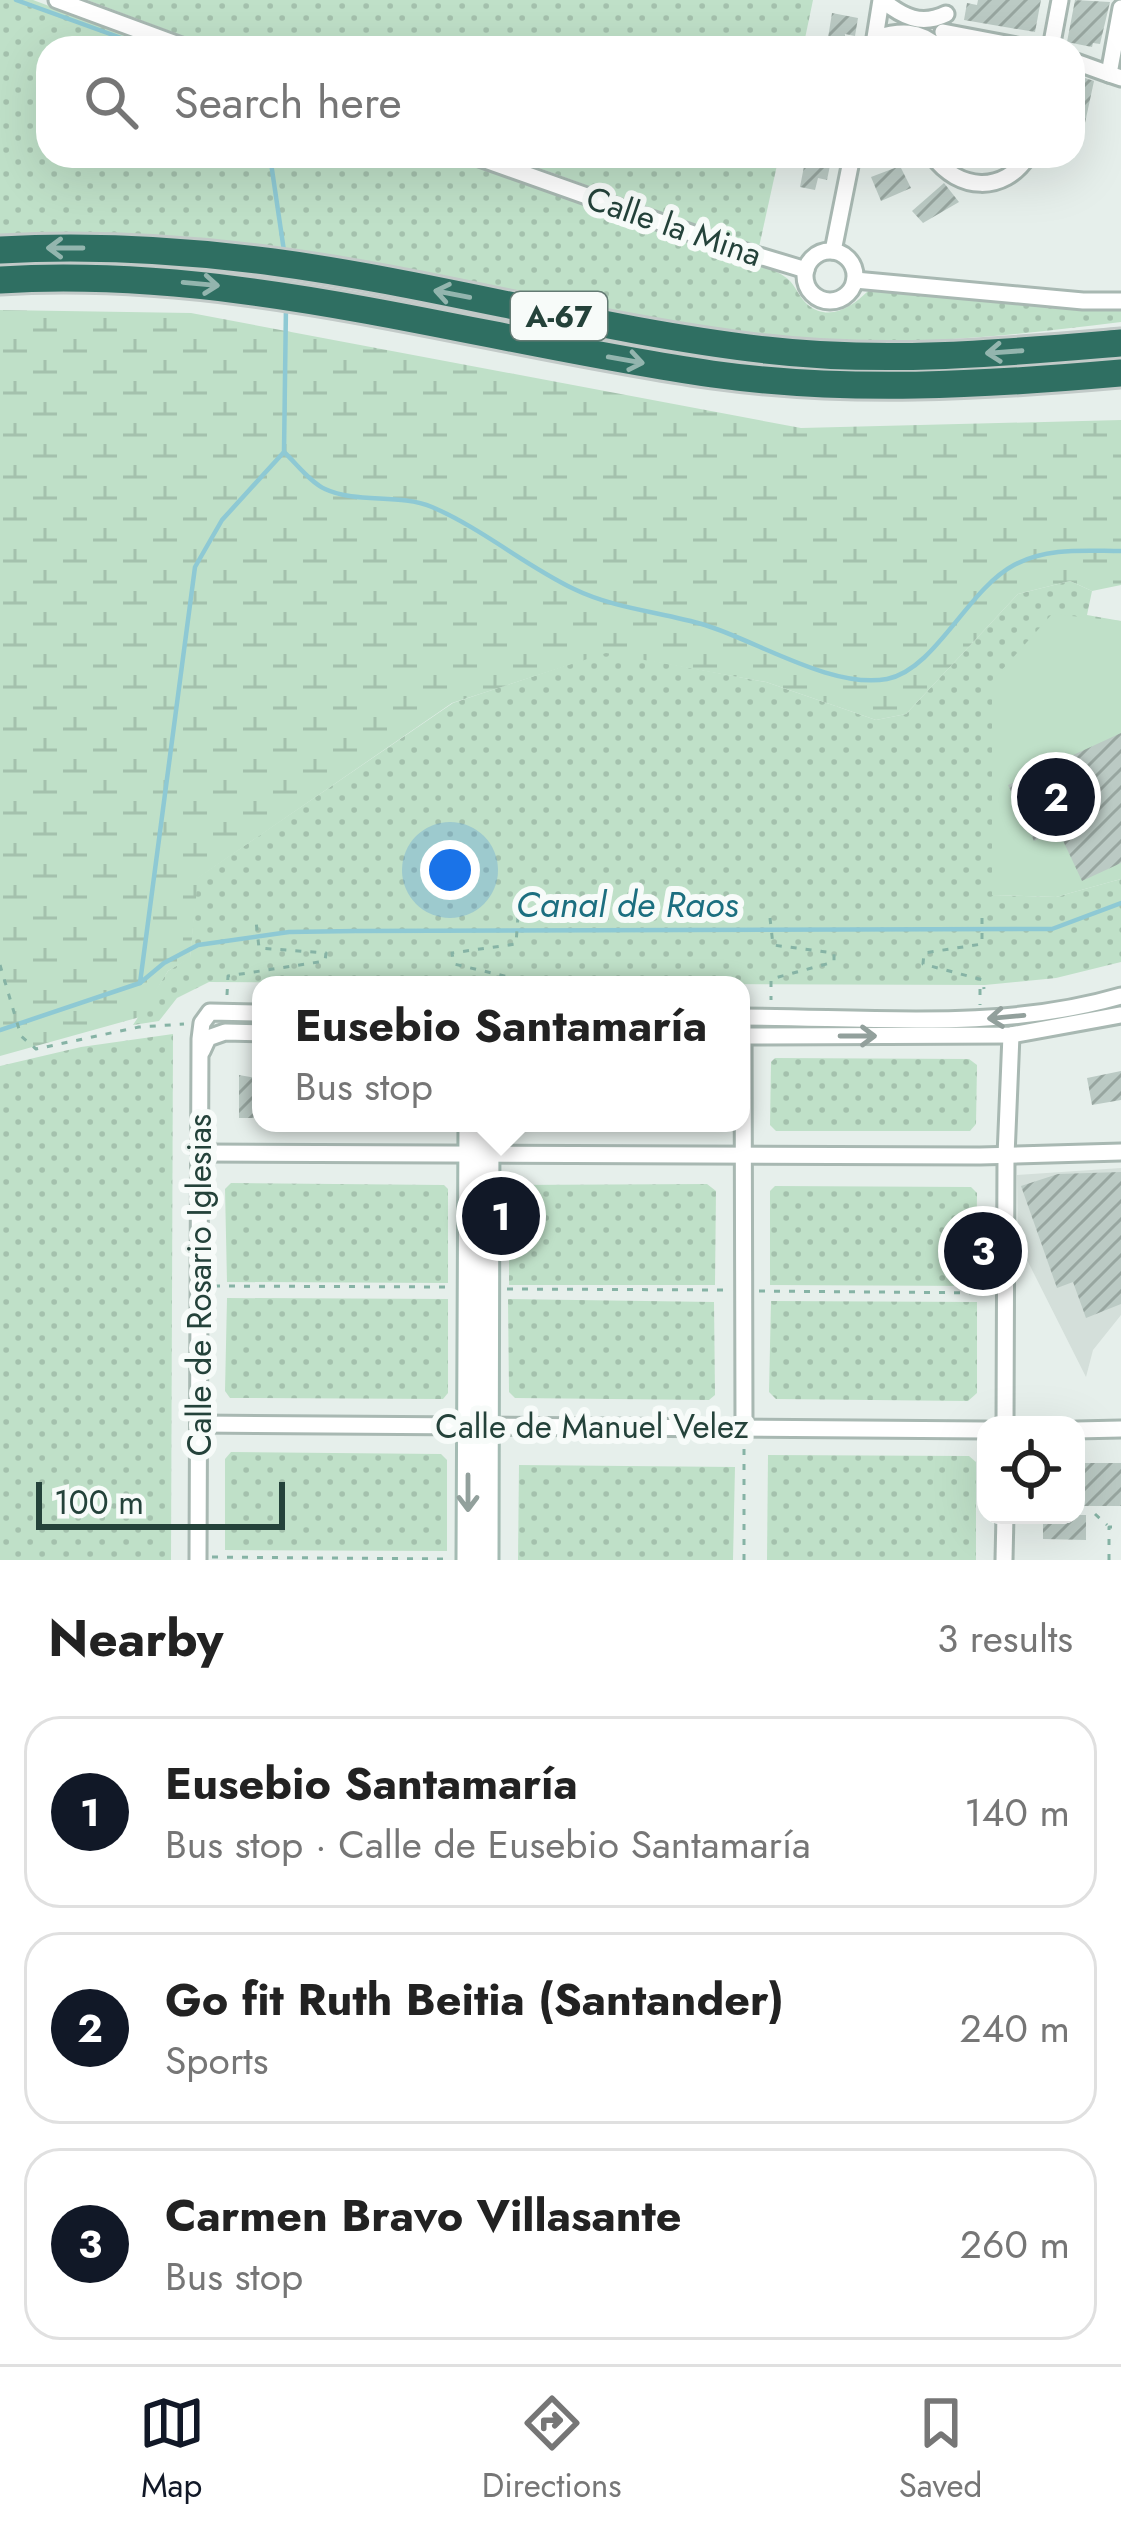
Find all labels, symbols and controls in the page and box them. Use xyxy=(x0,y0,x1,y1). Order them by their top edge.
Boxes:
search box xyxy=(36,36,1085,168)
icon: search xyxy=(78,69,144,135)
text: Search here xyxy=(174,70,402,135)
street label: Calle la Mina xyxy=(580,174,768,278)
one-way arrow xyxy=(46,237,85,259)
one-way arrow xyxy=(181,273,220,296)
one-way arrow xyxy=(433,282,472,304)
road number: A-67 xyxy=(511,292,607,340)
one-way arrow xyxy=(985,341,1024,364)
one-way arrow xyxy=(606,349,645,372)
pin: 2 xyxy=(1017,752,1095,842)
your location xyxy=(420,840,480,900)
water label: Canal de Raos xyxy=(516,878,739,930)
popup xyxy=(252,976,750,1132)
text: Eusebio Santamaría xyxy=(295,993,707,1058)
one-way arrow xyxy=(987,1005,1026,1028)
one-way arrow xyxy=(838,1025,877,1047)
text: Bus stop xyxy=(295,1058,433,1115)
street label: Calle de Rosario Iglesias xyxy=(176,1114,223,1456)
pin: 1 xyxy=(462,1171,540,1261)
pin: 3 xyxy=(944,1206,1022,1296)
street label: Calle de Manuel Velez xyxy=(435,1403,749,1450)
map controls xyxy=(977,1416,1085,1524)
button: locate xyxy=(977,1416,1085,1524)
one-way arrow xyxy=(457,1473,479,1512)
scale bar xyxy=(36,1476,285,1529)
text: 100 m xyxy=(54,1479,144,1526)
text: Nearby xyxy=(48,1601,223,1675)
text: 3 results xyxy=(937,1610,1073,1667)
text: Eusebio Santamaría xyxy=(165,1751,578,1816)
text: 1 xyxy=(80,1784,100,1841)
text: 140 m xyxy=(964,1784,1070,1841)
text: Bus stop · Calle de Eusebio Santamaría xyxy=(165,1816,811,1873)
text: Go fit Ruth Beitia (Santander) xyxy=(165,1967,784,2032)
text: 2 xyxy=(77,2000,103,2057)
text: 240 m xyxy=(960,2000,1070,2057)
text: Sports xyxy=(165,2032,268,2089)
text: Carmen Bravo Villasante xyxy=(165,2183,682,2248)
text: 3 xyxy=(78,2216,102,2273)
text: 260 m xyxy=(960,2216,1070,2273)
text: Bus stop xyxy=(165,2248,303,2305)
tab: Map xyxy=(139,2390,205,2509)
tab: Directions xyxy=(482,2390,622,2509)
tab: Saved xyxy=(899,2390,982,2509)

